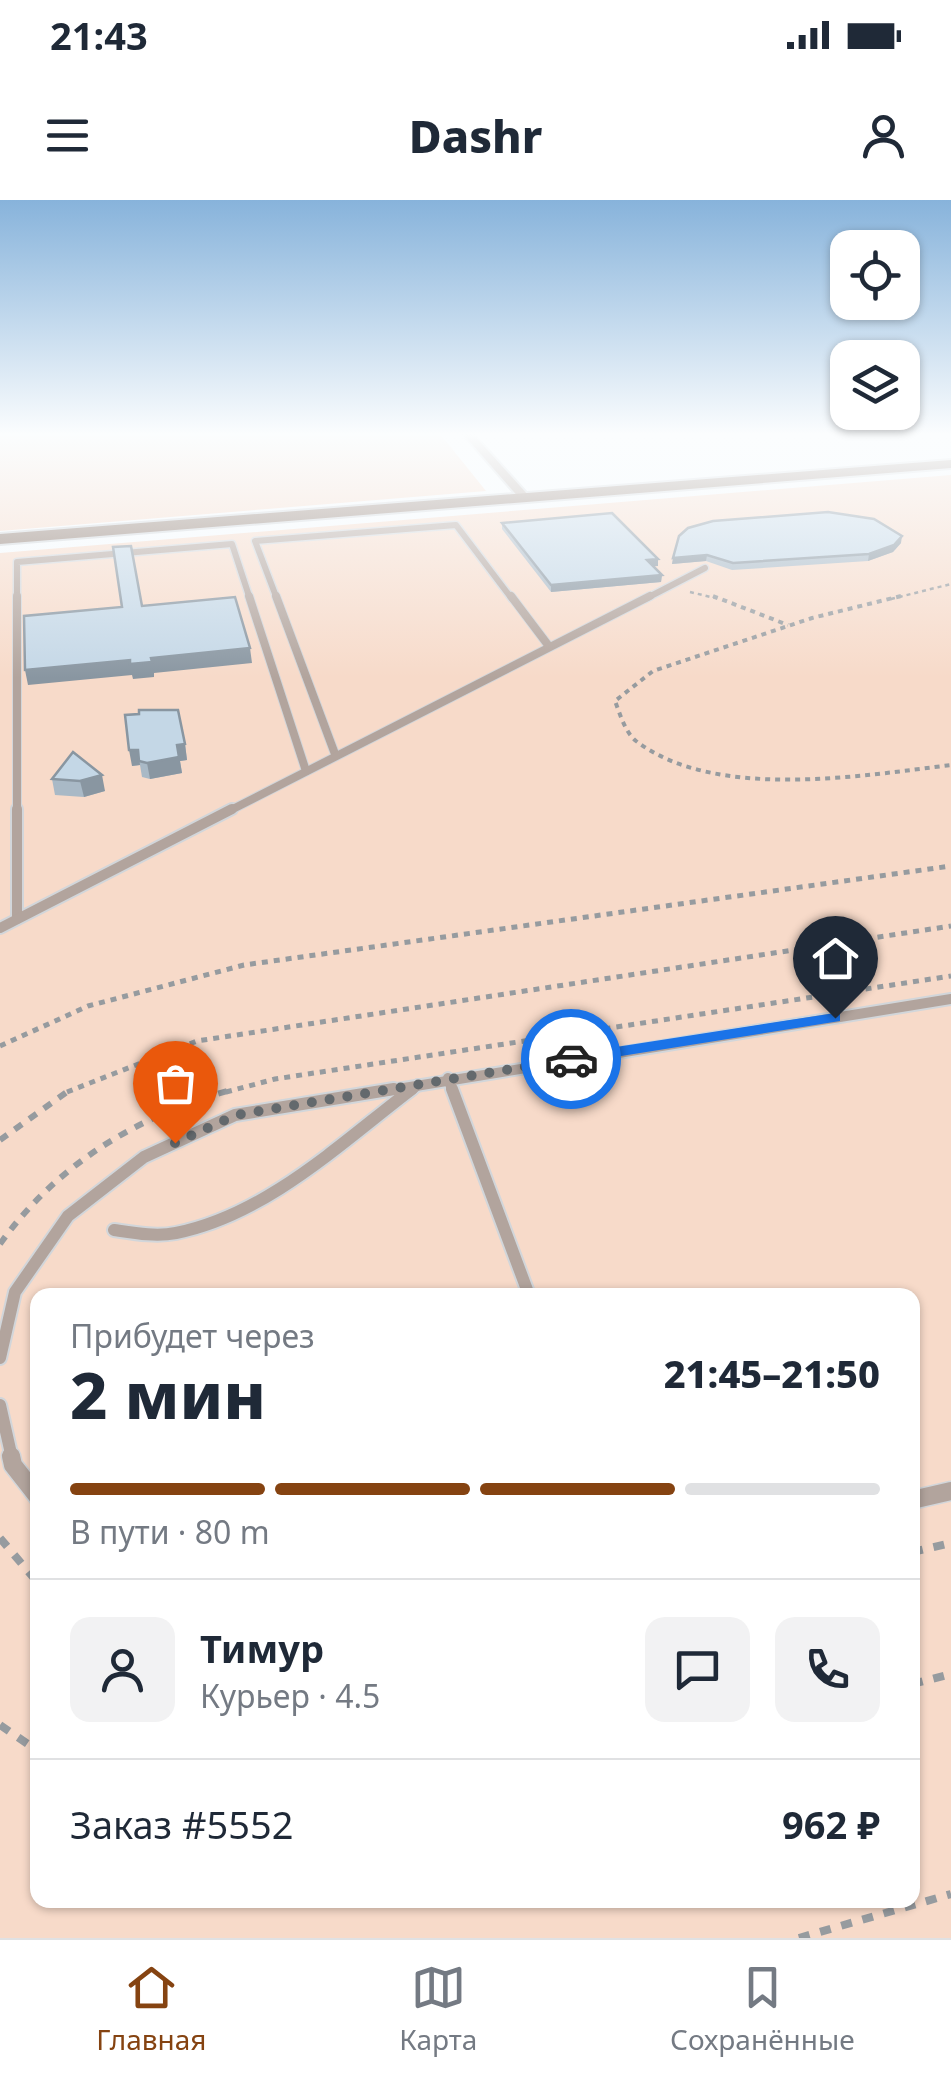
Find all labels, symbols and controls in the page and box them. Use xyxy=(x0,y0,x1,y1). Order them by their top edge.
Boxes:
text: 21:43 xyxy=(50,9,148,61)
text: Dashr xyxy=(409,105,542,166)
icon: menu xyxy=(40,108,95,163)
icon: person xyxy=(856,108,911,163)
map controls xyxy=(830,230,920,430)
button: locate xyxy=(830,230,920,320)
button: layers xyxy=(830,340,920,430)
pin xyxy=(793,916,878,1019)
icon: home xyxy=(808,931,863,986)
courier xyxy=(521,1009,621,1109)
icon: car xyxy=(544,1032,599,1087)
pin xyxy=(133,1041,218,1144)
icon: bag xyxy=(148,1056,203,1111)
text: Прибудет через xyxy=(70,1314,315,1357)
text: 21:45–21:50 xyxy=(664,1347,880,1399)
text: 2 мин xyxy=(70,1350,266,1438)
text: В пути · 80 m xyxy=(70,1510,270,1553)
button: person xyxy=(70,1617,175,1722)
button: chat xyxy=(645,1617,750,1722)
button: phone xyxy=(775,1617,880,1722)
text: Тимур xyxy=(200,1622,324,1674)
text: Курьер · 4.5 xyxy=(200,1674,380,1717)
text: Заказ #5552 xyxy=(70,1798,294,1850)
text: 962 ₽ xyxy=(782,1798,880,1850)
tab: Главная xyxy=(96,1960,206,2058)
tab: Карта xyxy=(399,1960,477,2058)
tab: Сохранённые xyxy=(670,1960,855,2058)

